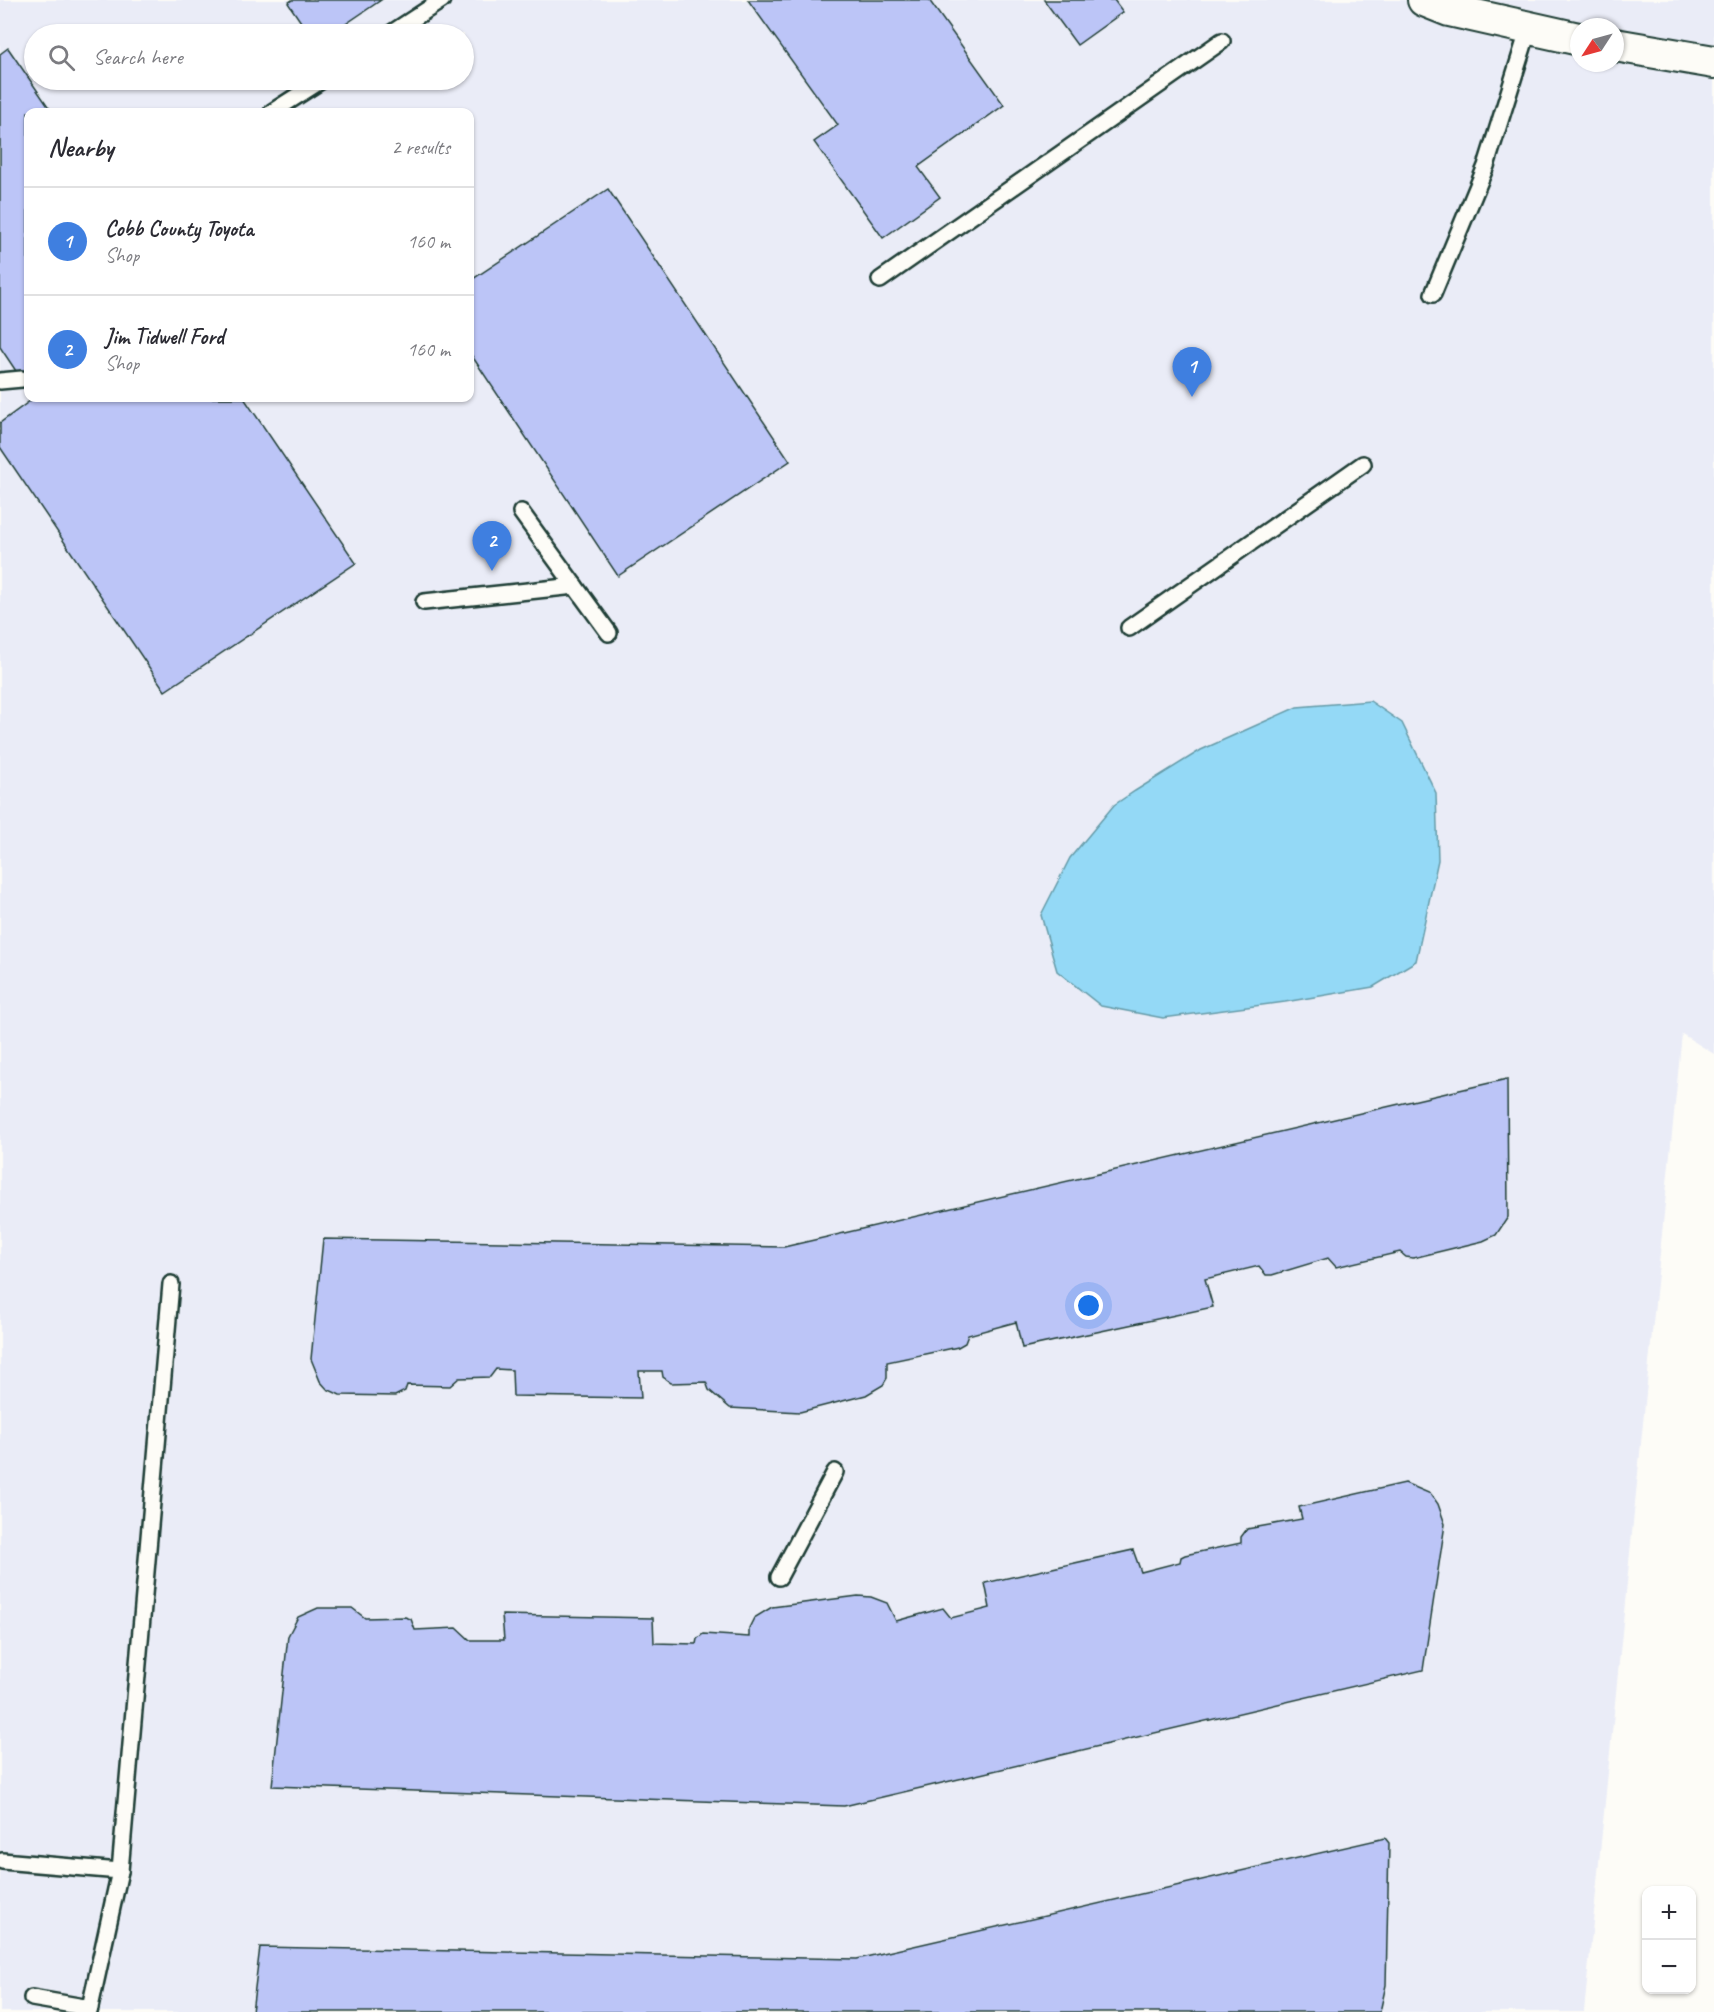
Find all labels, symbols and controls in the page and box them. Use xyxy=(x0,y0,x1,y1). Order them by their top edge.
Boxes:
north arrow xyxy=(1570,18,1624,72)
search box xyxy=(24,24,474,90)
icon: search xyxy=(45,41,78,74)
text: Search here xyxy=(93,43,183,71)
text: Nearby xyxy=(48,131,113,164)
text: 2 results xyxy=(391,135,450,160)
text: Cobb County Toyota xyxy=(105,215,253,243)
text: 1 xyxy=(63,229,72,254)
text: 160 m xyxy=(407,229,450,254)
text: Shop xyxy=(105,243,139,268)
text: Jim Tidwell Ford xyxy=(105,323,224,351)
text: 2 xyxy=(63,337,72,362)
text: 160 m xyxy=(407,337,450,362)
pin: 1 xyxy=(1172,348,1212,397)
text: Shop xyxy=(105,351,139,376)
pin: 2 xyxy=(472,522,512,571)
your location xyxy=(1074,1291,1103,1320)
map controls xyxy=(1642,1886,1696,1994)
button: + xyxy=(1642,1886,1696,1940)
button: − xyxy=(1642,1940,1696,1994)

